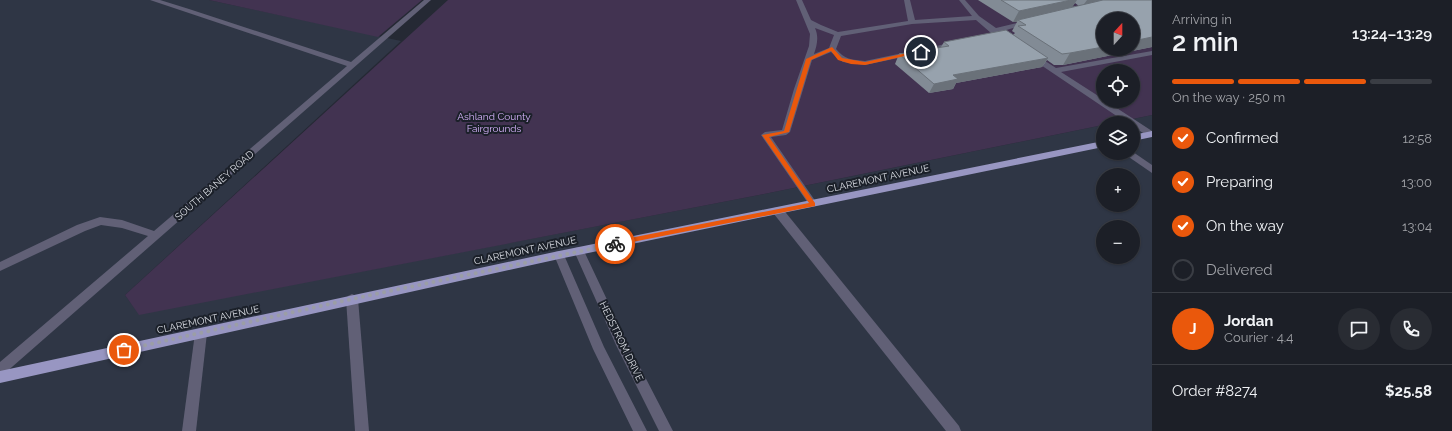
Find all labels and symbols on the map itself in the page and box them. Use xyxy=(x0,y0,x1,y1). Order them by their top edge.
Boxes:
north arrow xyxy=(1096,12,1140,56)
pin xyxy=(904,35,938,69)
park label: Ashland County Fairgrounds xyxy=(457,111,531,134)
street label: SOUTH BANEY ROAD xyxy=(173,148,256,223)
street label: CLAREMONT AVENUE xyxy=(826,162,930,195)
courier xyxy=(595,224,635,264)
street label: CLAREMONT AVENUE xyxy=(473,234,577,267)
street label: HEDSTROM DRIVE xyxy=(597,300,646,383)
street label: CLAREMONT AVENUE xyxy=(156,303,260,336)
pin xyxy=(107,333,141,367)

